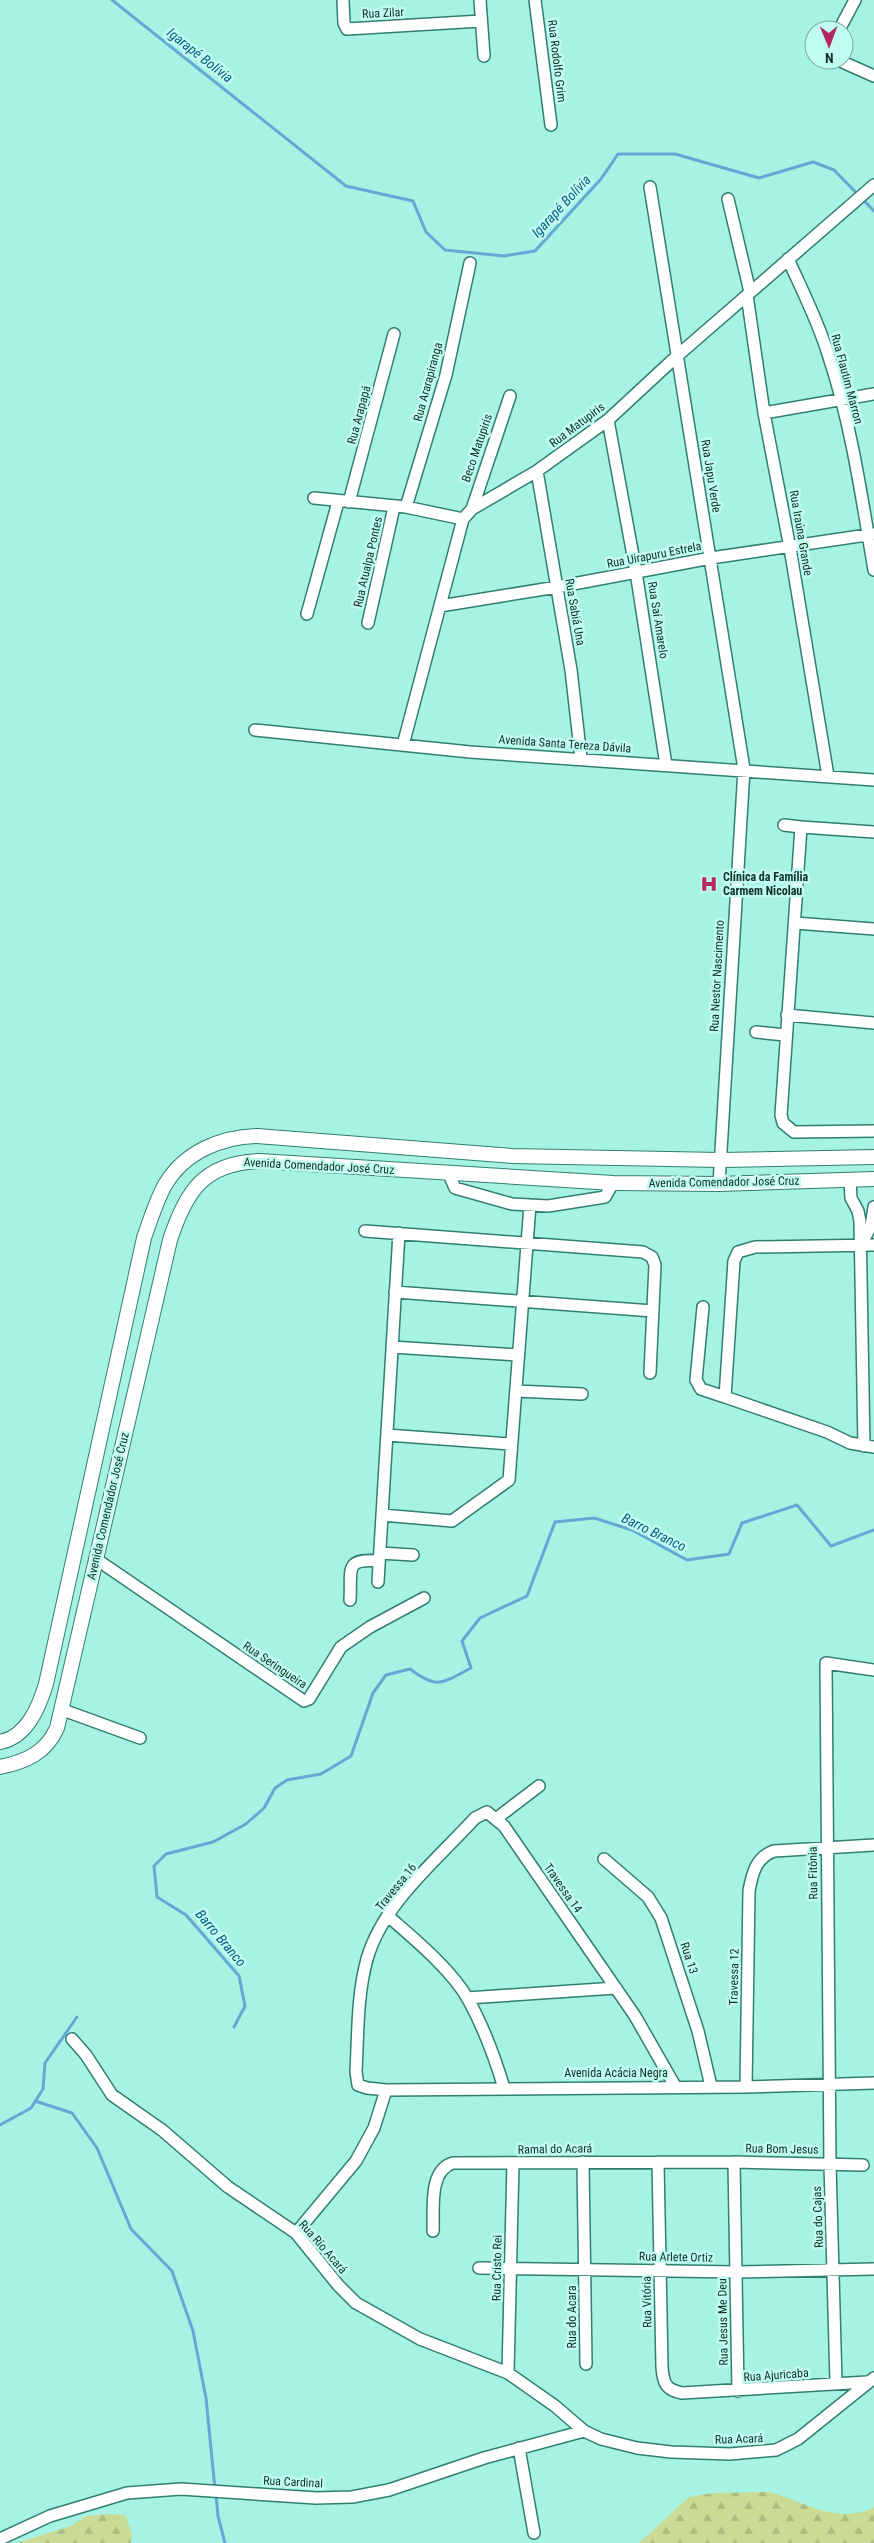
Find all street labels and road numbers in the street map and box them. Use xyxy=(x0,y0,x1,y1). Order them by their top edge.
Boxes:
street label: Rua Zilar xyxy=(362,5,405,21)
street label: Rua Rodolfo Grim xyxy=(545,19,569,103)
street label: Rua Flautim Marron xyxy=(828,332,866,426)
street label: Rua Ararapiranga xyxy=(411,341,445,423)
street label: Rua Arapapá xyxy=(344,384,374,446)
street label: Rua Matupiris xyxy=(547,400,607,450)
street label: Beco Matupiris xyxy=(459,412,495,484)
street label: Rua Japu Verde xyxy=(698,438,724,514)
street label: Rua Iraúna Grande xyxy=(787,489,815,577)
street label: Rua Atualpa Pontes xyxy=(351,515,385,609)
street label: Rua Uirapuru Estrela xyxy=(606,539,703,571)
street label: Rua Sabiá Una xyxy=(562,577,588,647)
street label: Rua Saí Amarelo xyxy=(645,580,671,660)
street label: Avenida Santa Tereza Dávila xyxy=(498,732,632,756)
street label: Rua Nestor Nascimento xyxy=(707,920,727,1032)
street label: Avenida Comendador José Cruz xyxy=(243,1155,395,1177)
street label: Avenida Comendador José Cruz xyxy=(648,1174,800,1190)
street label: Avenida Comendador José Cruz xyxy=(84,1431,132,1581)
street label: Rua Seringueira xyxy=(240,1639,310,1692)
street label: Rua Fitônia xyxy=(806,1846,820,1900)
street label: Travessa 16 xyxy=(373,1860,419,1914)
street label: Travessa 14 xyxy=(541,1861,585,1915)
street label: Rua 13 xyxy=(677,1940,701,1976)
street label: Travessa 12 xyxy=(727,1948,741,2006)
street label: Avenida Acácia Negra xyxy=(564,2066,668,2080)
street label: Ramal do Acará xyxy=(518,2141,593,2157)
street label: Rua Bom Jesus xyxy=(745,2141,819,2157)
street label: Rua do Cajas xyxy=(810,2186,826,2248)
street label: Rua Río Acará xyxy=(296,2217,350,2277)
street label: Rua Cristo Rei xyxy=(489,2235,505,2301)
street label: Rua Arlete Ortiz xyxy=(639,2249,713,2265)
street label: Rua Vitória xyxy=(640,2276,654,2328)
street label: Rua Jesus Me Deu xyxy=(715,2278,731,2366)
street label: Rua do Acara xyxy=(565,2285,579,2348)
street label: Rua Ajuricaba xyxy=(743,2366,809,2384)
street label: Rua Acará xyxy=(715,2431,764,2447)
street label: Rua Cardinal xyxy=(263,2473,323,2491)

